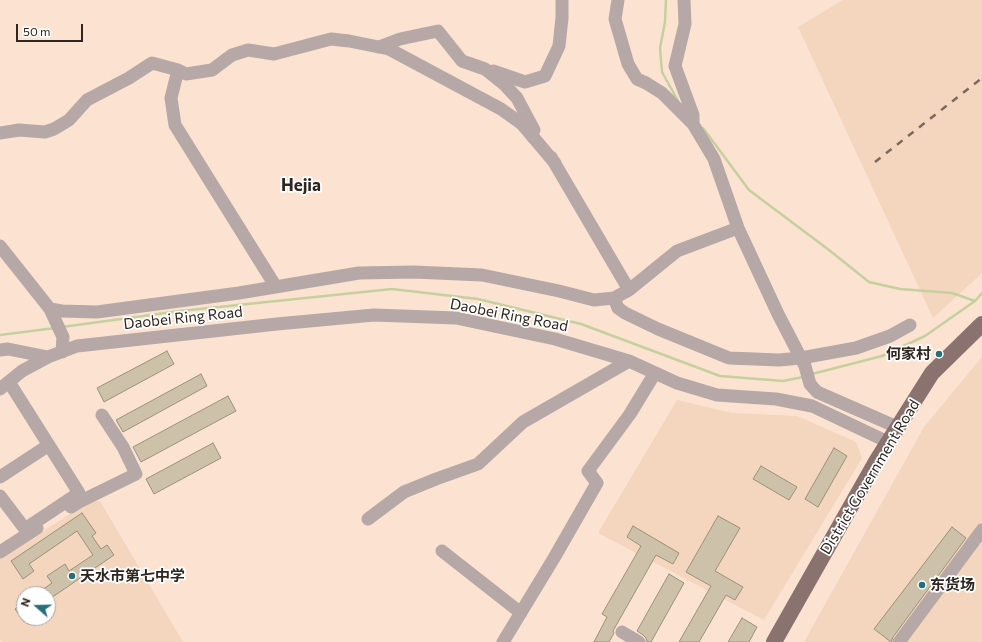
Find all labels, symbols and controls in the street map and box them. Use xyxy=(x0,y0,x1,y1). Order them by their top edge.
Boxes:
scale bar xyxy=(18,16,85,42)
text: 50 m xyxy=(23,24,51,38)
district label: Hejia xyxy=(281,175,321,195)
street label: Daobei Ring Road xyxy=(448,295,570,335)
street label: Daobei Ring Road xyxy=(122,303,244,333)
place label: 何家村 xyxy=(886,345,931,363)
marker: 何家村 xyxy=(934,349,944,359)
street label: District Government Road xyxy=(817,396,923,558)
place label: 天水市第七中学 xyxy=(80,567,185,585)
marker: 天水市第七中学 xyxy=(67,571,77,581)
place label: 东货场 xyxy=(930,576,975,594)
marker: 东货场 xyxy=(917,580,927,590)
north arrow xyxy=(16,586,56,626)
text: N xyxy=(18,596,33,608)

